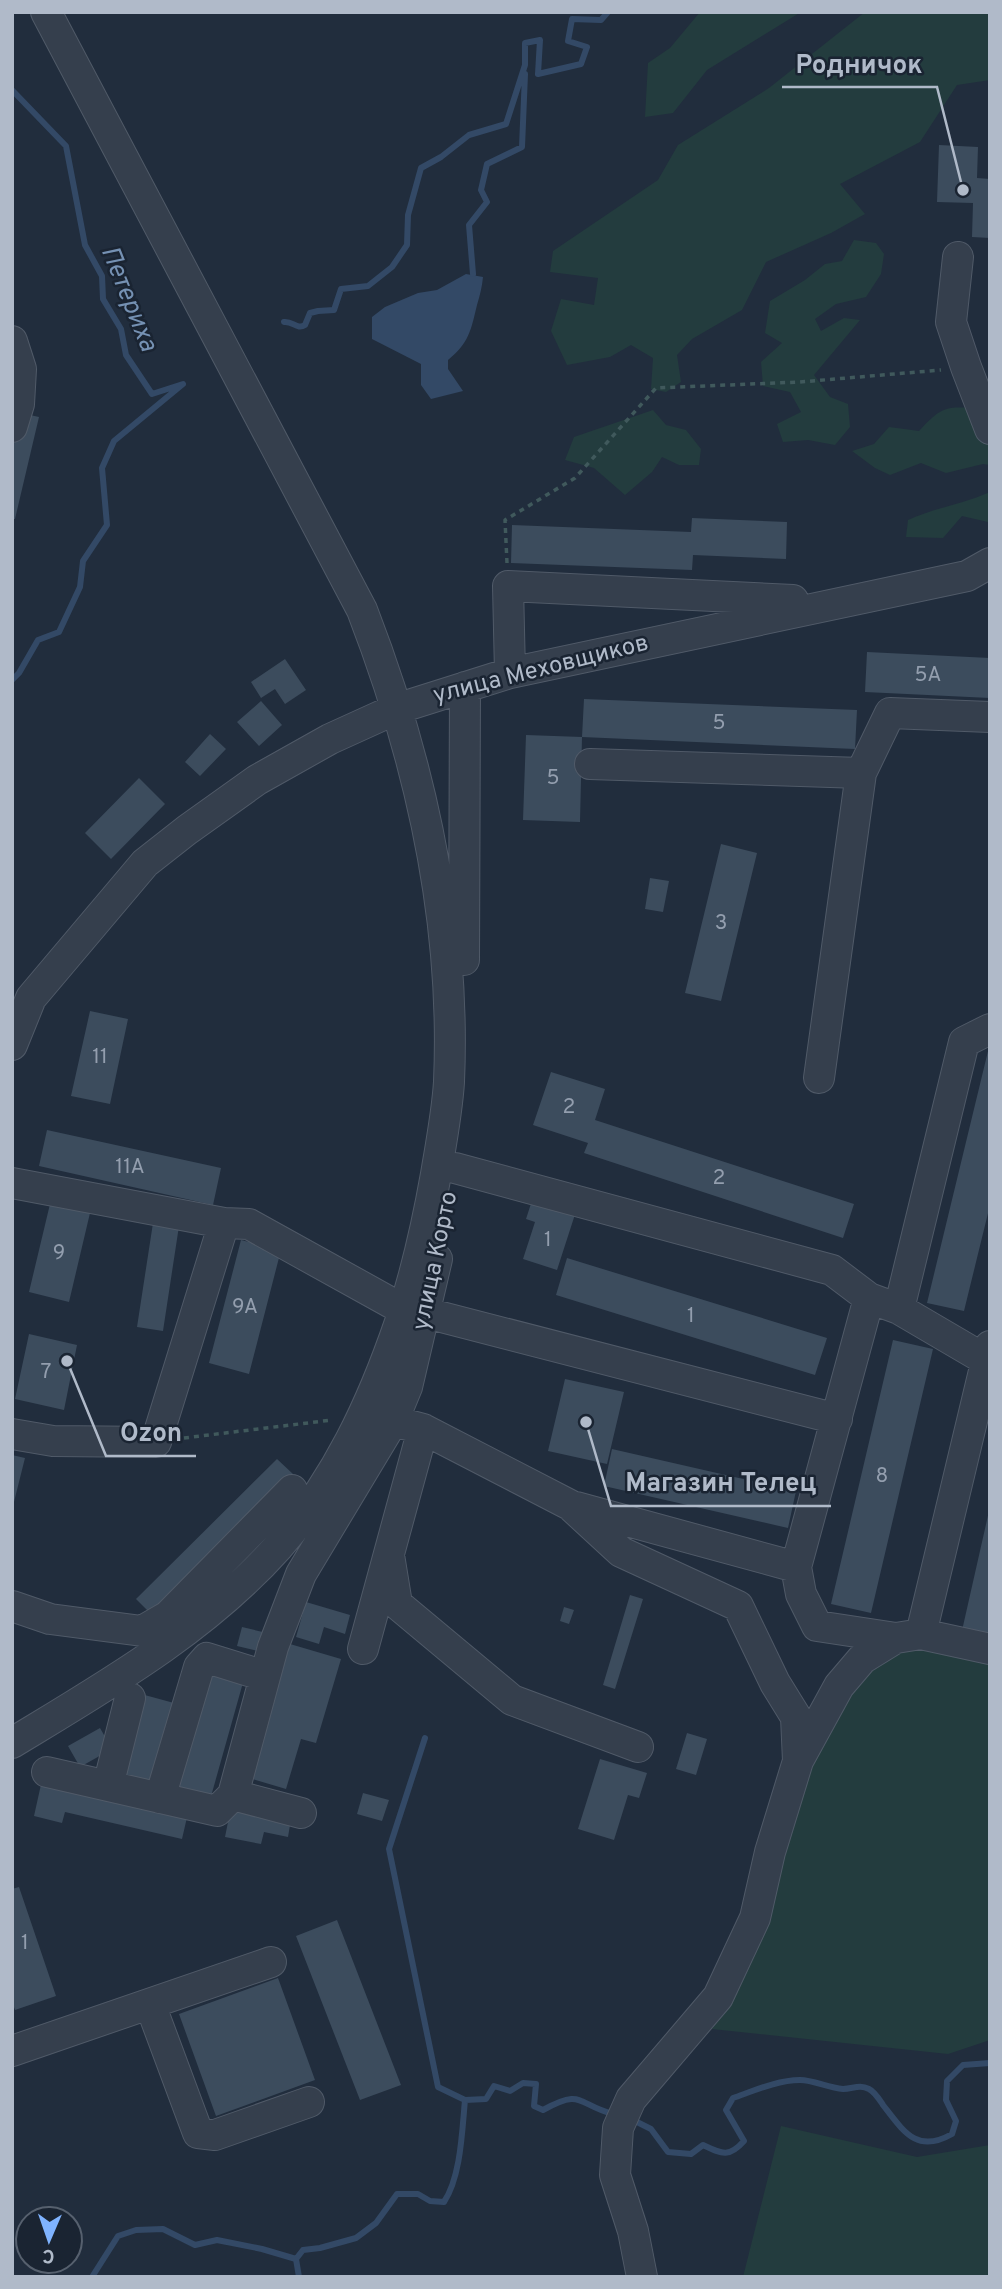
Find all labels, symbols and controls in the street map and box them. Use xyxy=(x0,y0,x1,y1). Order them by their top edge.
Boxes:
callout: Родничок xyxy=(782,40,937,87)
text: Родничок xyxy=(795,50,923,83)
water label: Петериха xyxy=(92,241,164,357)
street label: улица Меховщиков xyxy=(430,629,652,711)
house number: 5А xyxy=(915,662,941,689)
house number: 5 xyxy=(712,710,726,737)
house number: 5 xyxy=(546,765,560,792)
house number: 3 xyxy=(715,910,727,937)
house number: 11 xyxy=(92,1044,108,1071)
house number: 2 xyxy=(563,1094,575,1121)
house number: 11А xyxy=(115,1154,145,1181)
house number: 2 xyxy=(713,1165,725,1192)
street label: улица Корто xyxy=(407,1189,465,1333)
house number: 1 xyxy=(544,1227,552,1254)
house number: 9 xyxy=(53,1240,65,1267)
house number: 9А xyxy=(232,1294,258,1321)
house number: 1 xyxy=(687,1303,695,1330)
house number: 7 xyxy=(41,1359,52,1386)
callout: Ozon xyxy=(106,1409,196,1456)
text: Ozon xyxy=(120,1418,182,1451)
callout: Магазин Телец xyxy=(611,1459,831,1506)
house number: 8 xyxy=(876,1463,888,1490)
text: Магазин Телец xyxy=(625,1468,817,1501)
house number: 1 xyxy=(21,1930,29,1957)
north arrow xyxy=(14,2205,84,2275)
text: С xyxy=(42,2243,55,2267)

